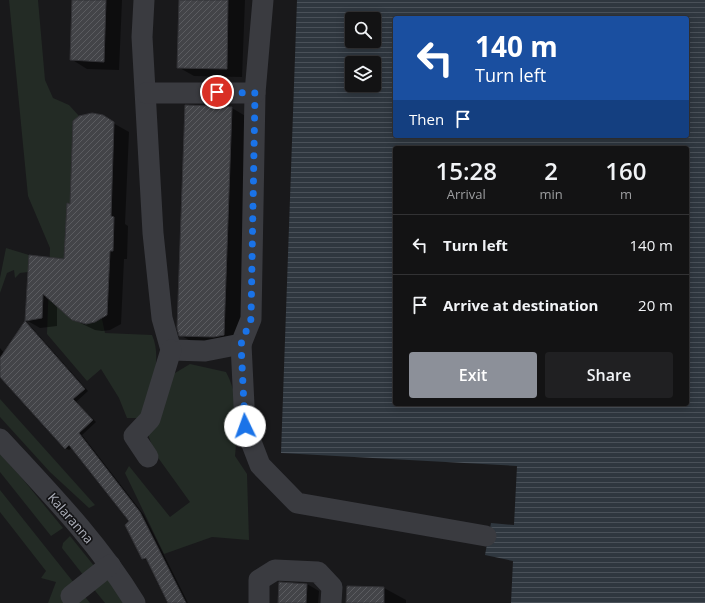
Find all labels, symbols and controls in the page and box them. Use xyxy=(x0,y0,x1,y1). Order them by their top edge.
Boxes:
map controls xyxy=(345,12,381,92)
button: search xyxy=(345,12,381,48)
text: 140 m xyxy=(475,27,558,65)
icon: left xyxy=(409,32,461,84)
button: layers xyxy=(345,56,381,92)
text: Turn left xyxy=(475,63,546,87)
pin xyxy=(200,75,234,109)
icon: arrive xyxy=(206,81,228,103)
icon: arrive xyxy=(452,108,474,130)
text: Then xyxy=(409,109,444,129)
text: 15:28 xyxy=(436,154,497,187)
text: 2 xyxy=(544,154,558,187)
text: 160 xyxy=(605,154,646,187)
text: Arrival xyxy=(447,185,486,203)
text: min xyxy=(540,185,563,203)
text: m xyxy=(620,185,632,203)
icon: left xyxy=(409,234,431,256)
text: Turn left xyxy=(443,235,508,255)
text: 140 m xyxy=(629,235,673,255)
icon: arrive xyxy=(409,294,431,316)
text: Arrive at destination xyxy=(443,295,598,315)
text: 20 m xyxy=(638,295,673,315)
button: Exit xyxy=(409,352,537,398)
button: Share xyxy=(545,352,673,398)
position arrow xyxy=(224,405,266,447)
street label: Kalaranna xyxy=(44,489,98,547)

